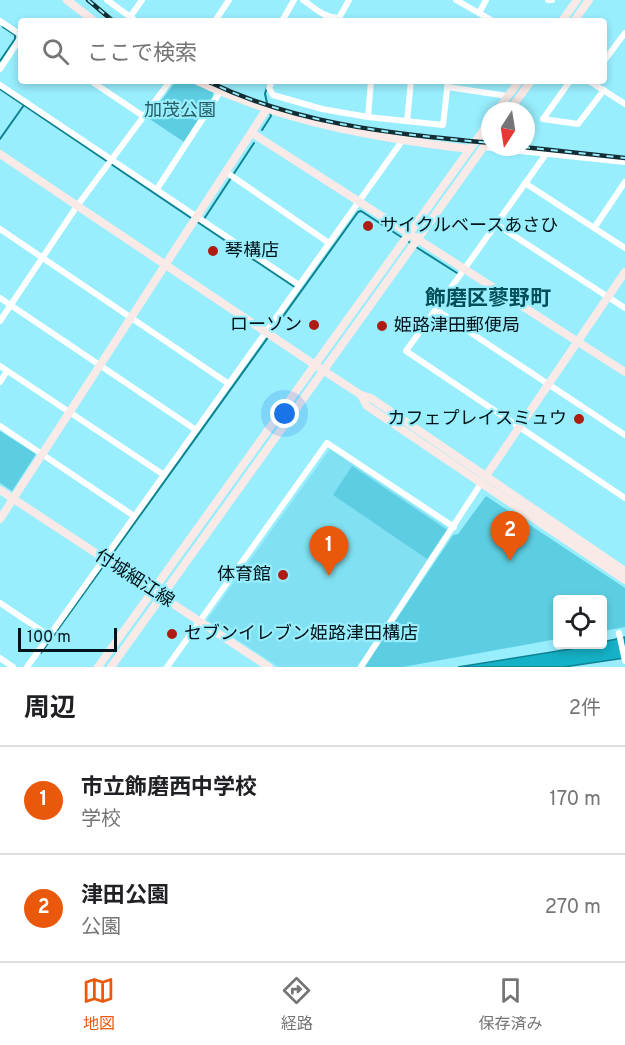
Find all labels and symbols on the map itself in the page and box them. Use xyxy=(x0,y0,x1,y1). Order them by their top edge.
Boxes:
park label: 加茂公園 xyxy=(144,100,216,123)
north arrow xyxy=(481,102,535,156)
place label: サイクルベースあさひ xyxy=(380,215,558,238)
marker: サイクルベースあさひ xyxy=(361,219,375,233)
place label: 琴構店 xyxy=(225,240,279,263)
marker: 琴構店 xyxy=(206,244,220,258)
district label: 飾磨区蓼野町 xyxy=(425,286,551,313)
place label: ローソン xyxy=(230,314,302,337)
place label: 姫路津田郵便局 xyxy=(394,315,520,338)
marker: ローソン xyxy=(307,318,321,332)
marker: 姫路津田郵便局 xyxy=(375,319,389,333)
your location xyxy=(270,399,299,428)
place label: カフェプレイスミュウ xyxy=(388,408,567,431)
marker: カフェプレイスミュウ xyxy=(572,412,586,426)
pin: 2 xyxy=(490,512,530,561)
pin: 1 xyxy=(310,526,348,576)
street label: 付城細江線 xyxy=(90,545,178,613)
place label: 体育館 xyxy=(217,564,271,587)
marker: 体育館 xyxy=(276,568,290,582)
place label: セブンイレブン姫路津田構店 xyxy=(184,623,418,646)
scale bar xyxy=(18,625,117,652)
marker: セブンイレブン姫路津田構店 xyxy=(165,627,179,641)

